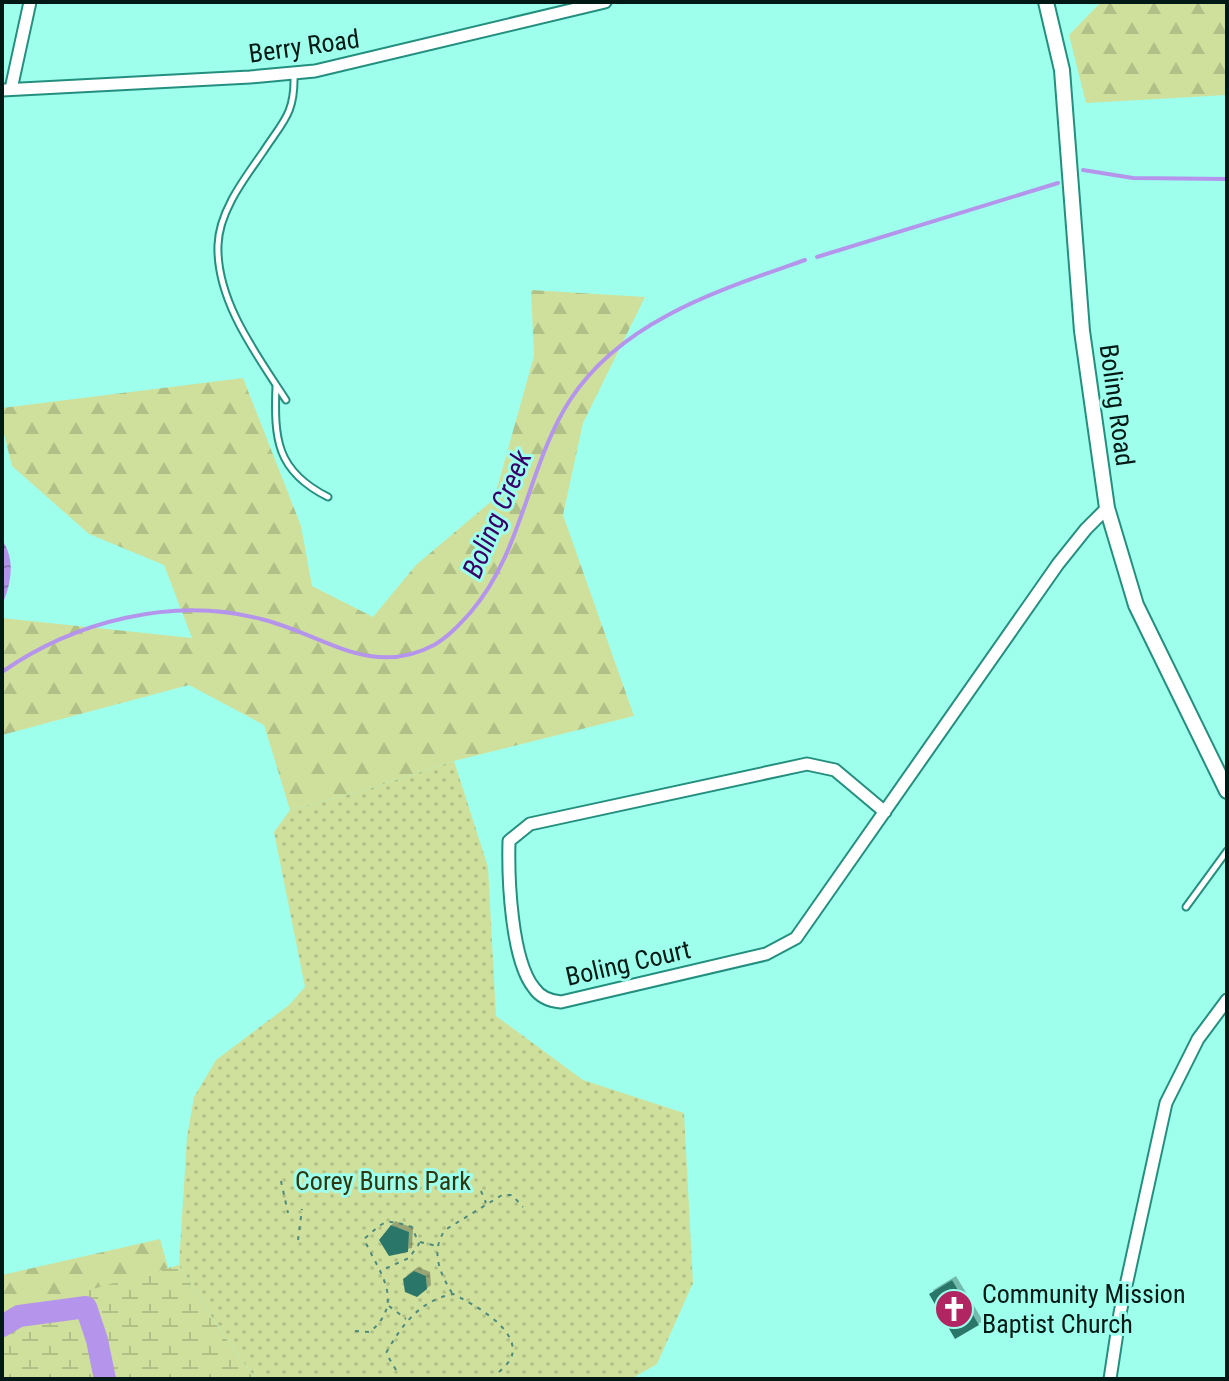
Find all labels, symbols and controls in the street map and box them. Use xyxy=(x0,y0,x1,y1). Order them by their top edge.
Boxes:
street label: Berry Road xyxy=(247,23,361,69)
street label: Boling Road xyxy=(1094,342,1140,468)
water label: Boling Creek xyxy=(455,445,539,583)
street label: Boling Court xyxy=(563,934,693,992)
park label: Corey Burns Park xyxy=(295,1166,471,1196)
place label: Community Mission Baptist Church xyxy=(982,1279,1186,1339)
church icon: Community Mission Baptist Church xyxy=(933,1288,975,1330)

